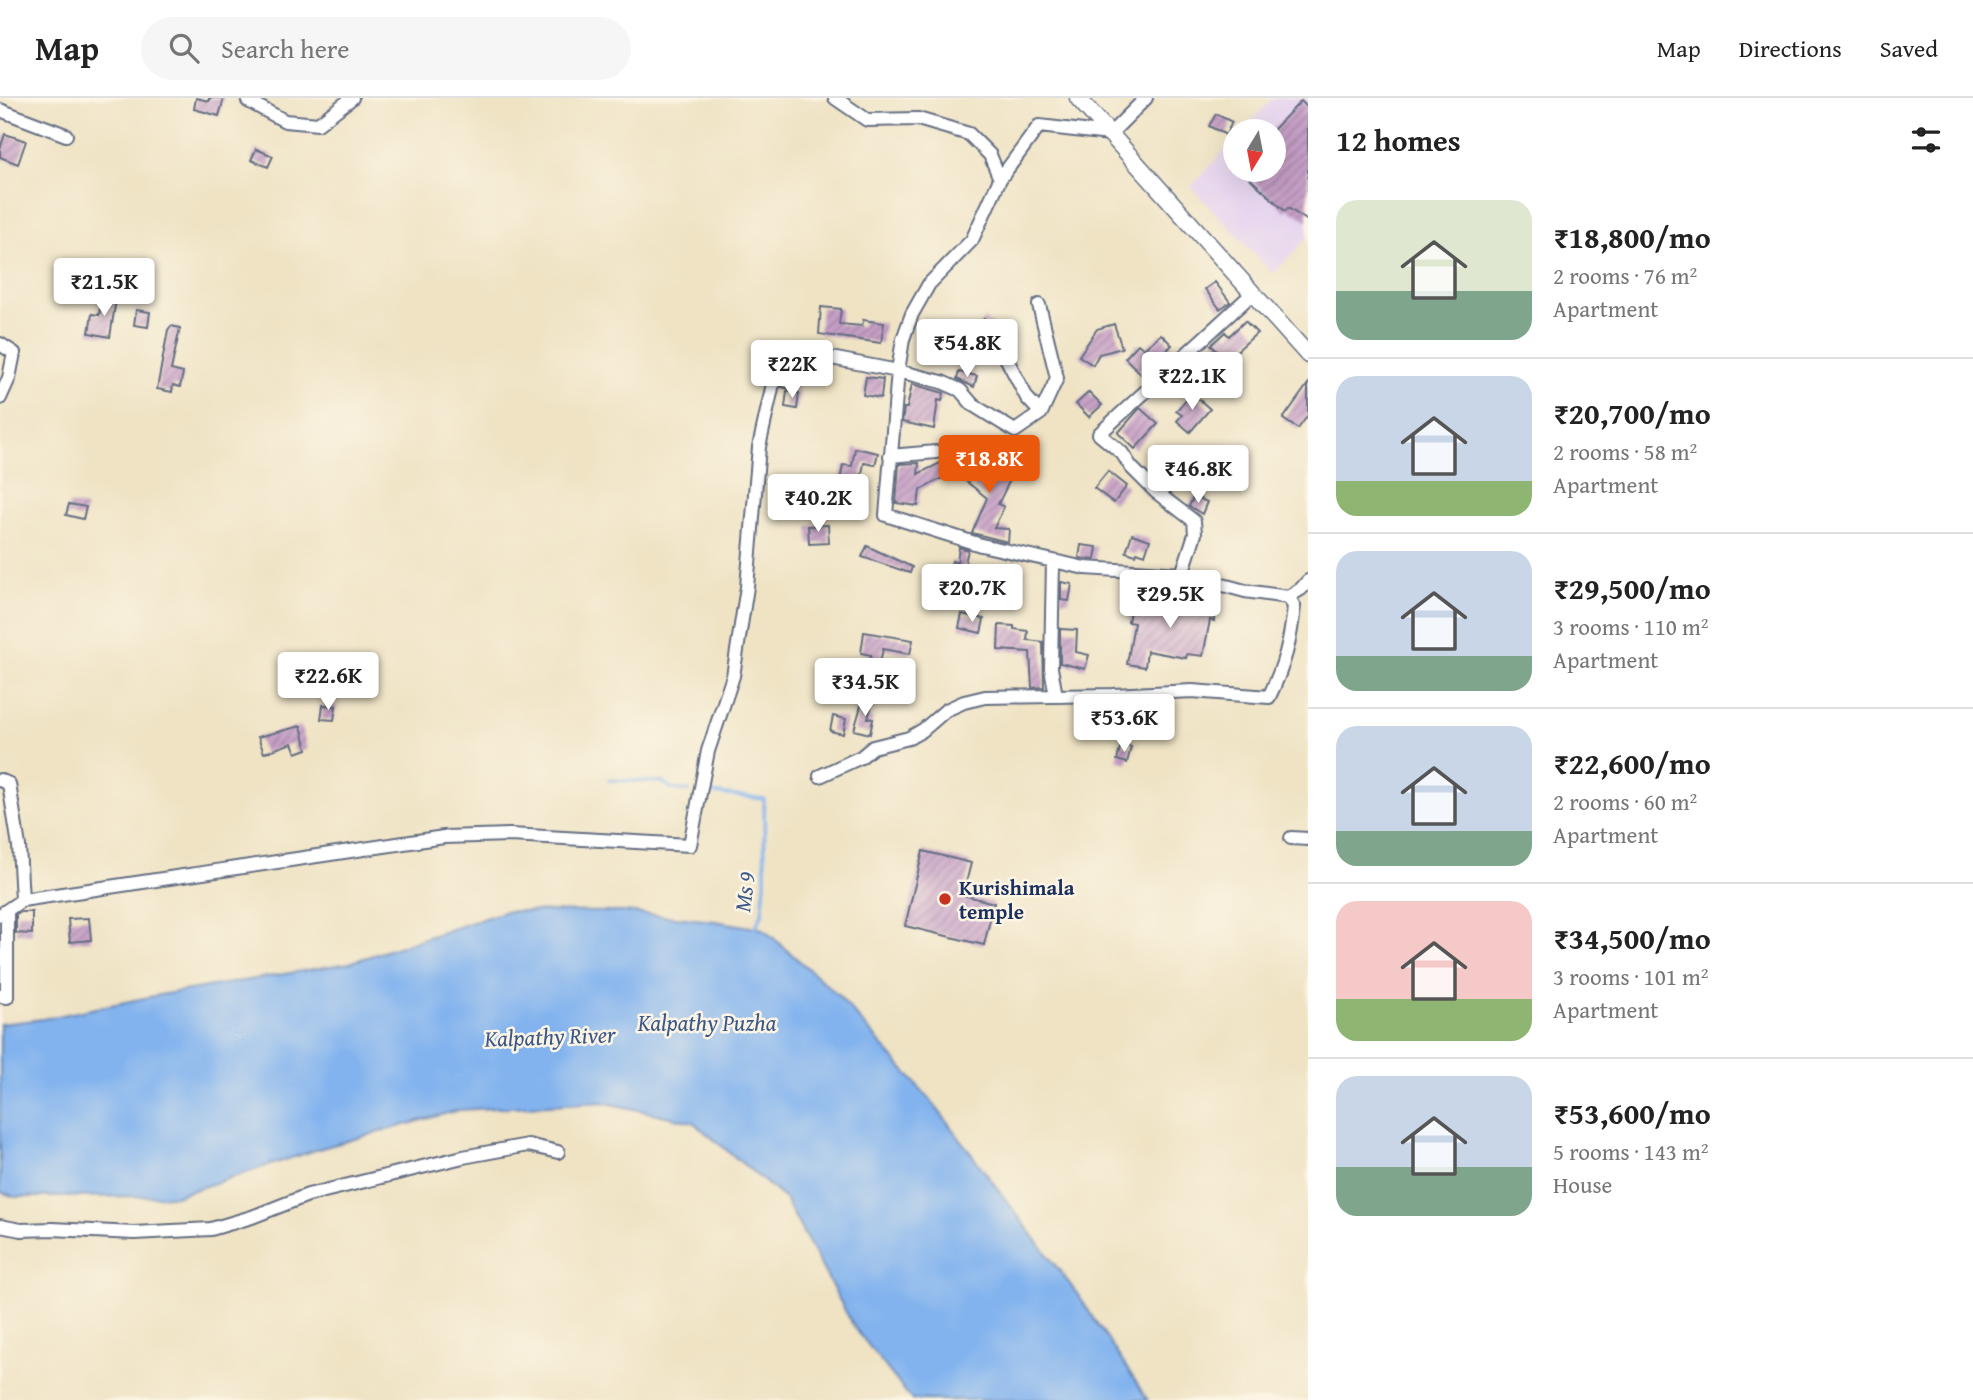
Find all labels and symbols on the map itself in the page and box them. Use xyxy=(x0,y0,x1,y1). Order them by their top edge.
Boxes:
north arrow xyxy=(1223,119,1286,182)
pin: ₹21.5K xyxy=(47,258,161,318)
pin: ₹54.8K xyxy=(910,320,1024,379)
pin: ₹22K xyxy=(751,341,833,400)
pin: ₹22.1K xyxy=(1135,352,1249,412)
pin: ₹18.8K xyxy=(932,436,1046,495)
pin: ₹46.8K xyxy=(1141,446,1255,505)
pin: ₹40.2K xyxy=(761,474,875,534)
pin: ₹20.7K xyxy=(915,564,1029,624)
pin: ₹29.5K xyxy=(1113,570,1227,630)
pin: ₹22.6K xyxy=(271,652,385,712)
pin: ₹34.5K xyxy=(808,658,922,718)
pin: ₹53.6K xyxy=(1067,694,1181,754)
water label: Ms 9 xyxy=(725,870,763,914)
place label: Kurishimala temple xyxy=(959,872,1075,927)
marker: Kurishimala temple xyxy=(937,891,953,907)
water label: Kalpathy Puzha xyxy=(637,1006,777,1039)
water label: Kalpathy River xyxy=(483,1017,618,1055)

